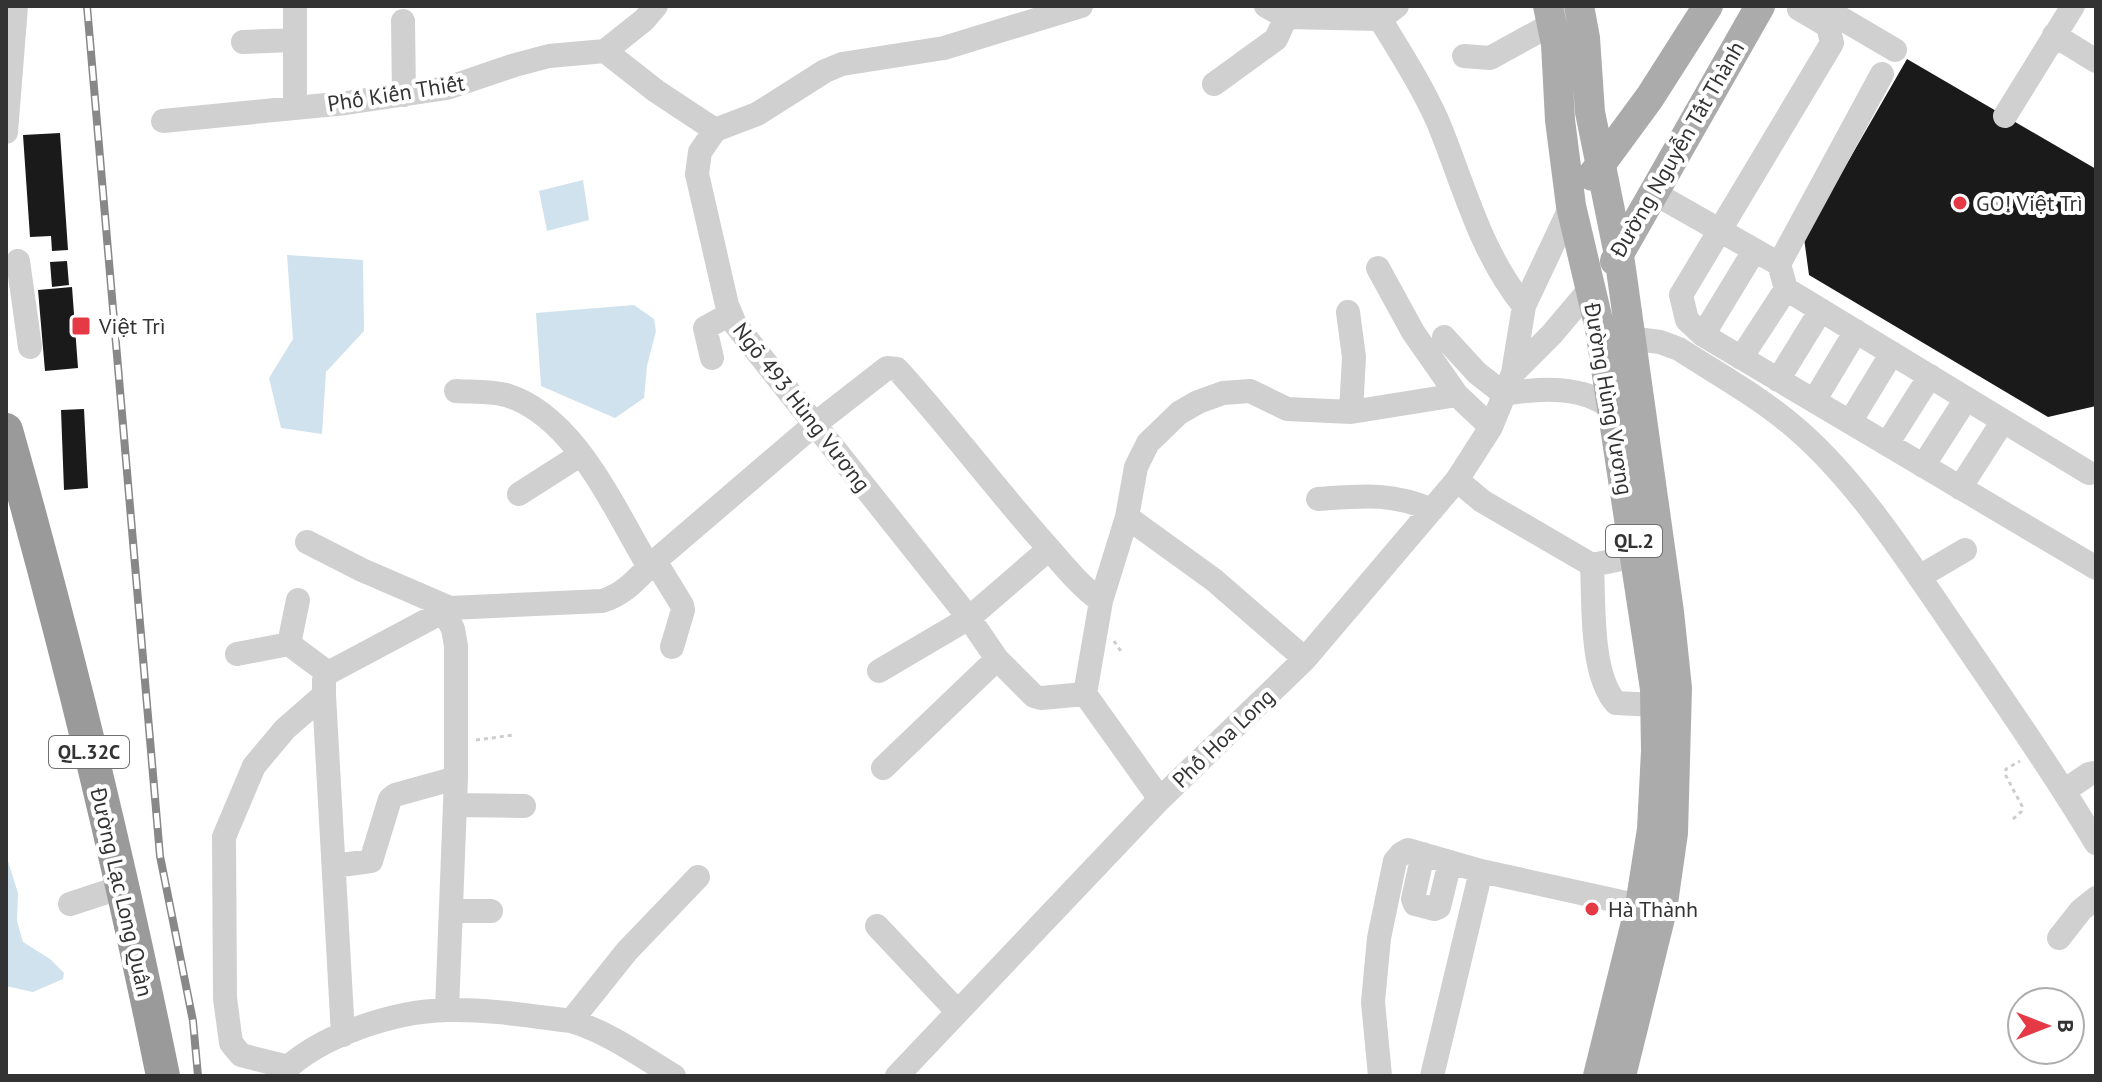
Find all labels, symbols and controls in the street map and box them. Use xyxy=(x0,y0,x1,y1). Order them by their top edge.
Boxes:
street label: Đường Nguyễn Tất Thành xyxy=(1603,36,1750,263)
street label: Phố Kiến Thiết xyxy=(325,68,467,118)
place label: GO! Việt Trì xyxy=(1976,189,2083,217)
marker: GO! Việt Trì xyxy=(1951,194,1969,212)
street label: Đường Hùng Vương xyxy=(1578,300,1640,497)
place label: Việt Trì xyxy=(98,312,166,340)
marker: Việt Trì xyxy=(70,315,92,337)
street label: Ngõ 493 Hùng Vương xyxy=(727,317,877,497)
road number: QL.2 xyxy=(1606,525,1662,557)
street label: Phố Hoa Long xyxy=(1166,682,1280,794)
road number: QL.32C xyxy=(49,736,129,768)
street label: Đường Lạc Long Quân xyxy=(84,784,160,999)
place label: Hà Thành xyxy=(1608,895,1698,923)
marker: Hà Thành xyxy=(1583,900,1601,918)
north arrow xyxy=(2006,986,2086,1066)
text: B xyxy=(2052,1019,2080,1033)

